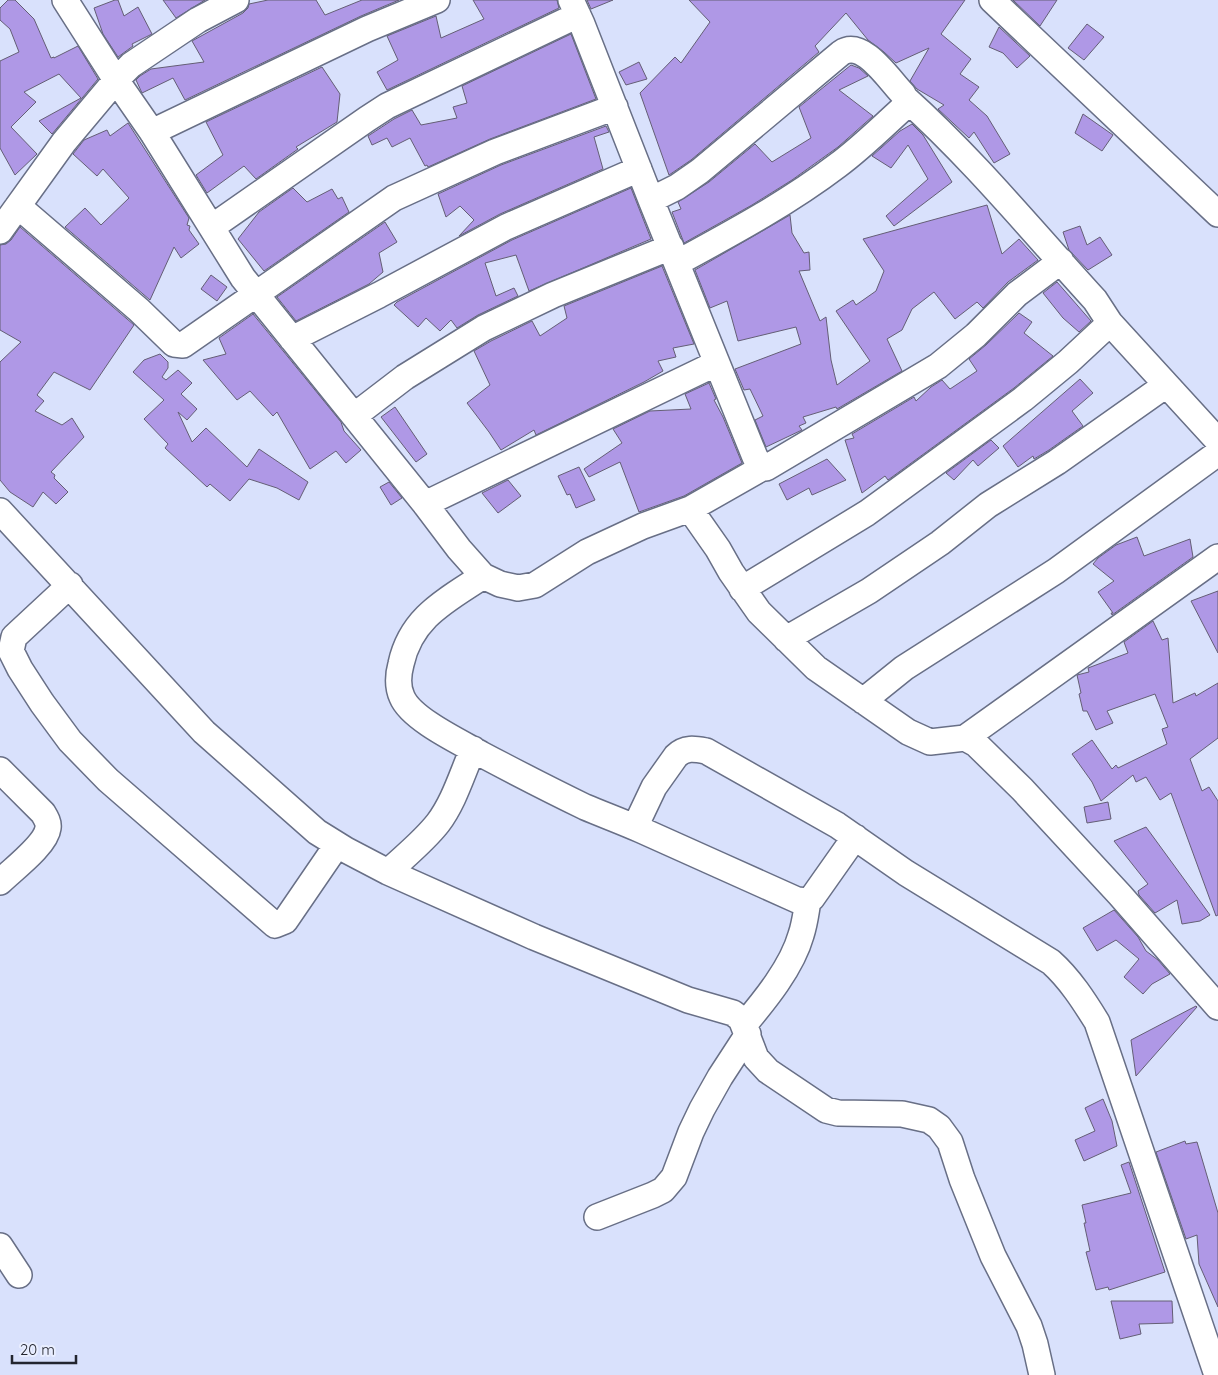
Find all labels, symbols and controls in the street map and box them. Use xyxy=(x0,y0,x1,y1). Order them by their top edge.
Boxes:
scale bar xyxy=(12,1332,76,1364)
text: 20 m xyxy=(20,1340,55,1359)

